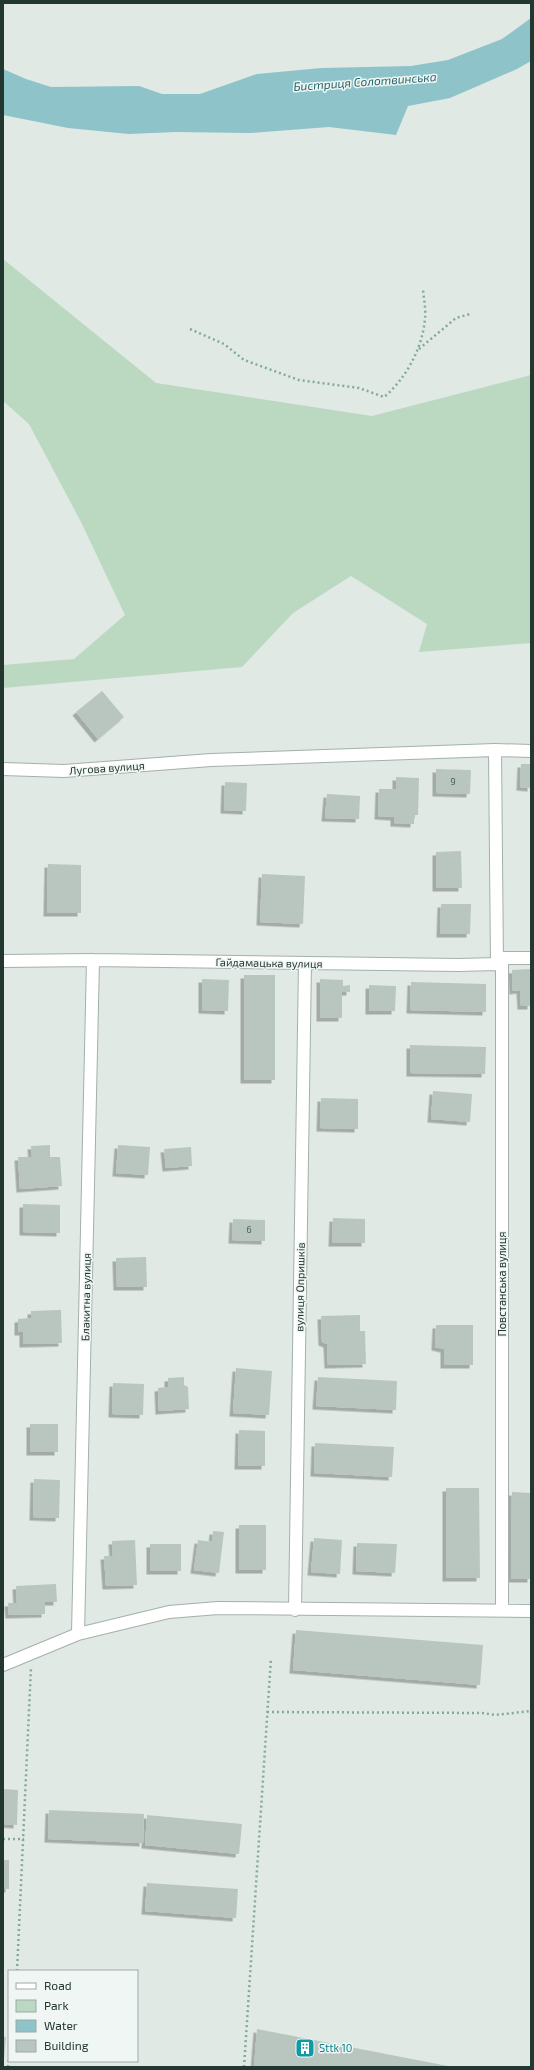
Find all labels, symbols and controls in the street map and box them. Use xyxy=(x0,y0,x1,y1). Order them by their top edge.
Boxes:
water label: Бистриця Солотвинська xyxy=(293,69,437,93)
street label: Лугова вулиця xyxy=(69,758,145,778)
house number: 9 xyxy=(450,776,456,787)
street label: Гайдамацька вулиця xyxy=(215,955,323,971)
house number: 6 xyxy=(246,1224,252,1235)
street label: Повстанська вулиця xyxy=(495,1231,509,1337)
street label: вулиця Опришків xyxy=(292,1242,308,1332)
street label: Блакитна вулиця xyxy=(78,1253,94,1341)
legend xyxy=(8,1970,138,2062)
text: Road xyxy=(44,1978,72,1992)
text: Park xyxy=(44,1998,69,2012)
text: Water xyxy=(44,2018,78,2032)
building icon: Sttk 10 xyxy=(294,2037,316,2059)
text: Building xyxy=(44,2038,89,2052)
place label: Sttk 10 xyxy=(319,2041,352,2054)

